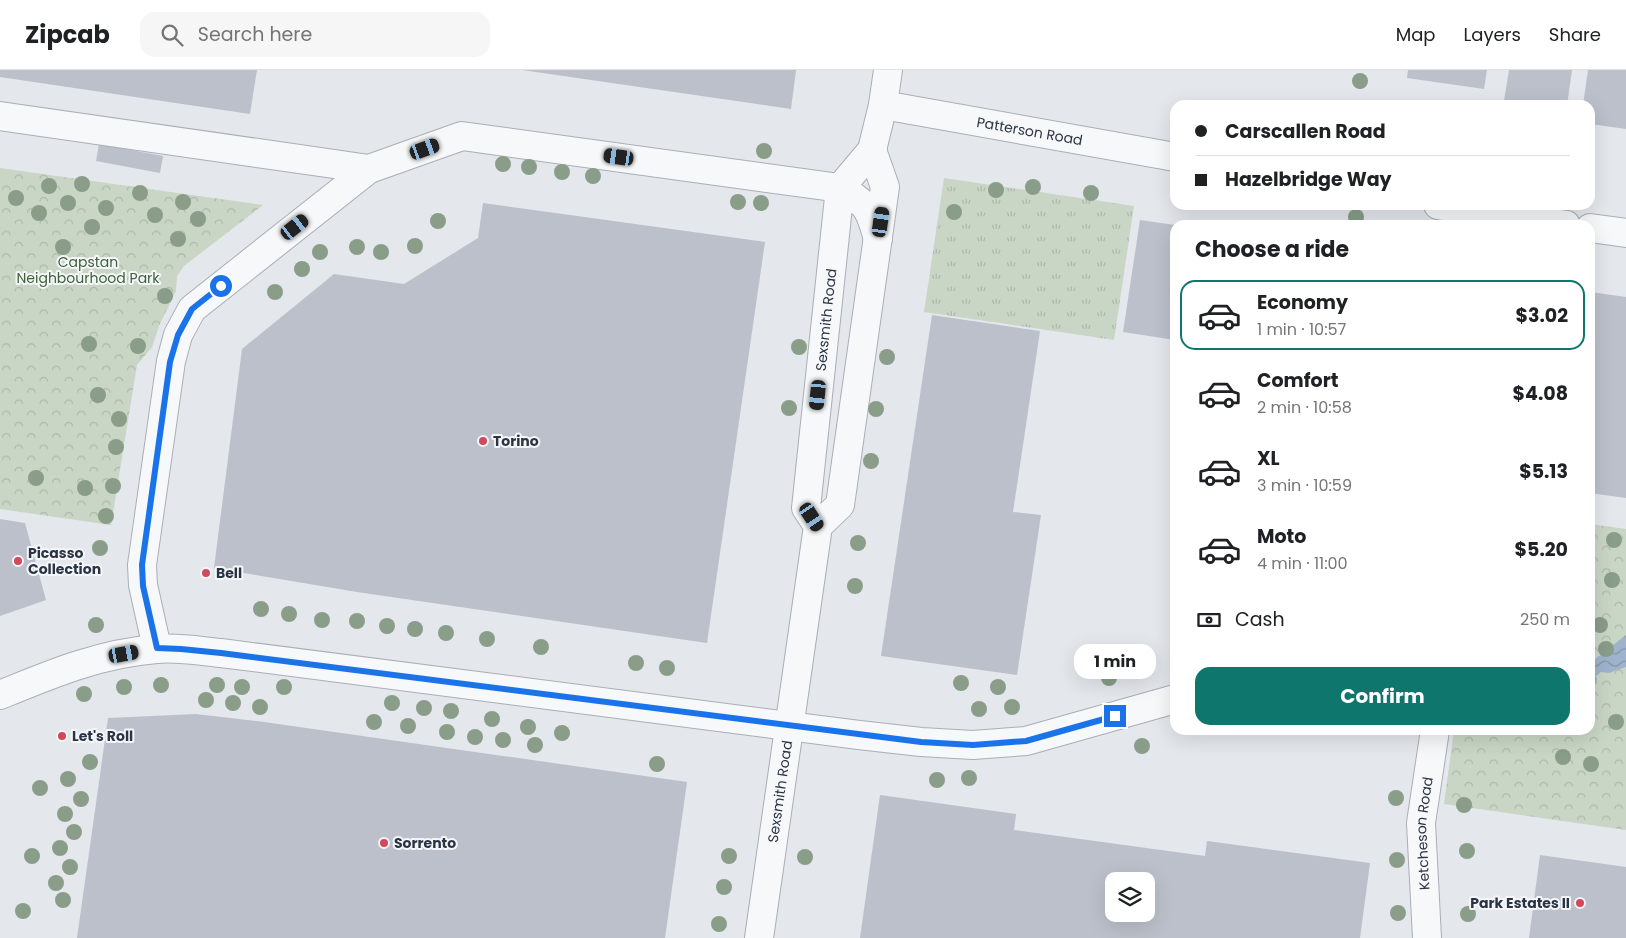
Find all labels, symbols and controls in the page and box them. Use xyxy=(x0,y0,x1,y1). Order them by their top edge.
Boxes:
search box xyxy=(140,12,490,57)
text: Zipcab xyxy=(25,18,110,51)
icon: search xyxy=(158,21,186,49)
text: Search here xyxy=(198,21,312,48)
text: Map xyxy=(1396,22,1436,47)
text: Layers xyxy=(1464,22,1521,47)
text: Share xyxy=(1549,22,1601,47)
street label: Patterson Road xyxy=(975,112,1084,150)
text: Carscallen Road xyxy=(1225,118,1386,145)
car xyxy=(408,137,441,161)
car xyxy=(603,147,634,167)
text: Hazelbridge Way xyxy=(1225,166,1392,193)
car xyxy=(871,206,890,238)
car xyxy=(278,212,311,242)
text: Choose a ride xyxy=(1195,234,1349,265)
park label: Capstan Neighbourhood Park xyxy=(16,252,160,288)
street label: Sexsmith Road xyxy=(811,267,841,372)
route start xyxy=(210,275,232,297)
text: Economy xyxy=(1257,289,1348,316)
icon: car xyxy=(1197,293,1242,338)
text: $3.02 xyxy=(1515,302,1568,329)
text: 1 min · 10:57 xyxy=(1257,318,1346,341)
text: Comfort xyxy=(1257,367,1339,394)
icon: car xyxy=(1197,371,1242,416)
car xyxy=(808,379,827,411)
text: $4.08 xyxy=(1513,380,1568,407)
text: 2 min · 10:58 xyxy=(1257,396,1352,419)
place label: Torino xyxy=(493,431,539,451)
marker: Torino xyxy=(477,435,489,447)
text: XL xyxy=(1257,445,1280,472)
icon: car xyxy=(1197,449,1242,494)
text: $5.13 xyxy=(1519,458,1568,485)
text: 3 min · 10:59 xyxy=(1257,474,1352,497)
car xyxy=(797,500,826,534)
text: Moto xyxy=(1257,523,1306,550)
icon: car xyxy=(1197,527,1242,572)
text: $5.20 xyxy=(1515,536,1568,563)
place label: Picasso Collection xyxy=(28,543,101,579)
text: 4 min · 11:00 xyxy=(1257,552,1348,575)
marker: Picasso Collection xyxy=(12,555,24,567)
place label: Bell xyxy=(216,563,242,583)
marker: Bell xyxy=(200,567,212,579)
icon: cash xyxy=(1195,606,1223,634)
text: Cash xyxy=(1235,606,1285,633)
text: 250 m xyxy=(1520,608,1570,631)
car xyxy=(107,644,140,664)
callout: 1 min xyxy=(1074,644,1156,678)
text: 1 min xyxy=(1094,650,1136,673)
button: Confirm xyxy=(1195,667,1570,725)
route end xyxy=(1104,705,1126,727)
place label: Let's Roll xyxy=(72,726,133,746)
marker: Let's Roll xyxy=(56,730,68,742)
street label: Sexsmith Road xyxy=(763,739,797,844)
street label: Ketcheson Road xyxy=(1411,775,1438,890)
place label: Sorrento xyxy=(394,833,456,853)
marker: Sorrento xyxy=(378,837,390,849)
map controls xyxy=(1105,872,1155,922)
button: layers xyxy=(1105,872,1155,922)
place label: Park Estates II xyxy=(1470,893,1570,913)
marker: Park Estates II xyxy=(1574,897,1586,909)

